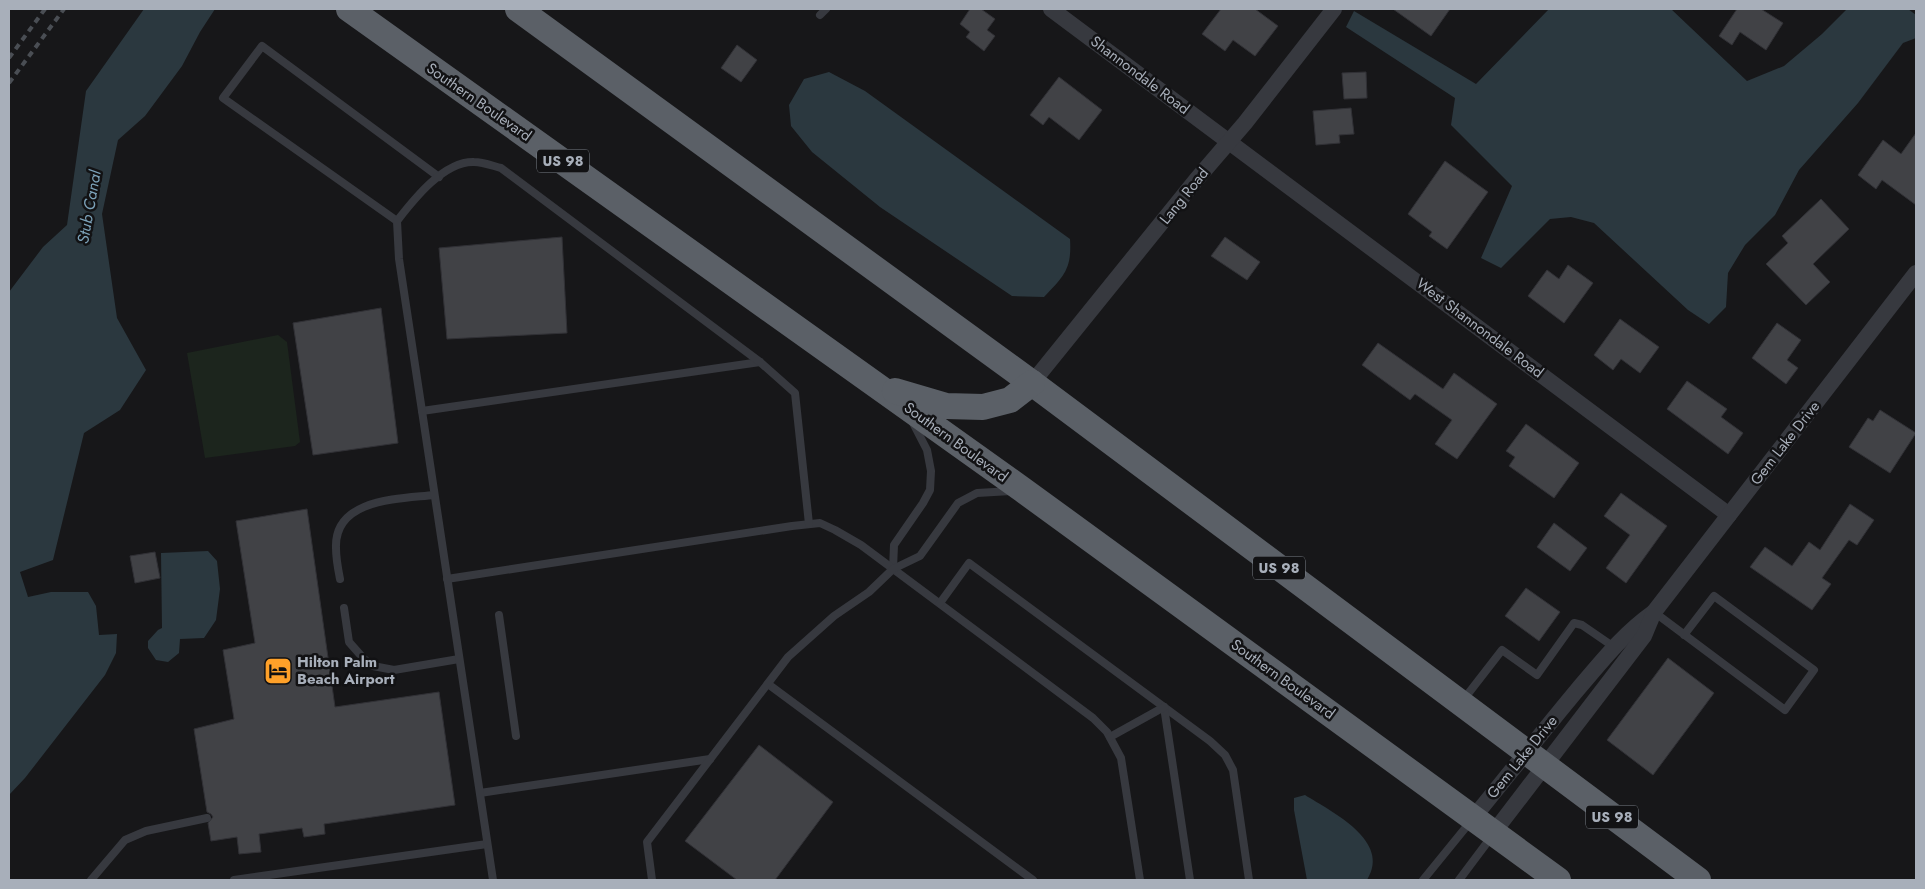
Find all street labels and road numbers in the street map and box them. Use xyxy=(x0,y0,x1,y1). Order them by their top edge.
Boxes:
street label: Shannondale Road xyxy=(1086,30,1194,120)
street label: Southern Boulevard xyxy=(422,57,536,147)
road number: US 98 xyxy=(537,150,589,172)
street label: Lang Road xyxy=(1154,163,1214,229)
street label: West Shannondale Road xyxy=(1412,273,1548,383)
street label: Gem Lake Drive xyxy=(1745,396,1825,490)
street label: Southern Boulevard xyxy=(899,397,1013,487)
road number: US 98 xyxy=(1253,556,1305,580)
street label: Southern Boulevard xyxy=(1226,634,1340,724)
street label: Gem Lake Drive xyxy=(1482,710,1563,803)
road number: US 98 xyxy=(1586,806,1638,829)

